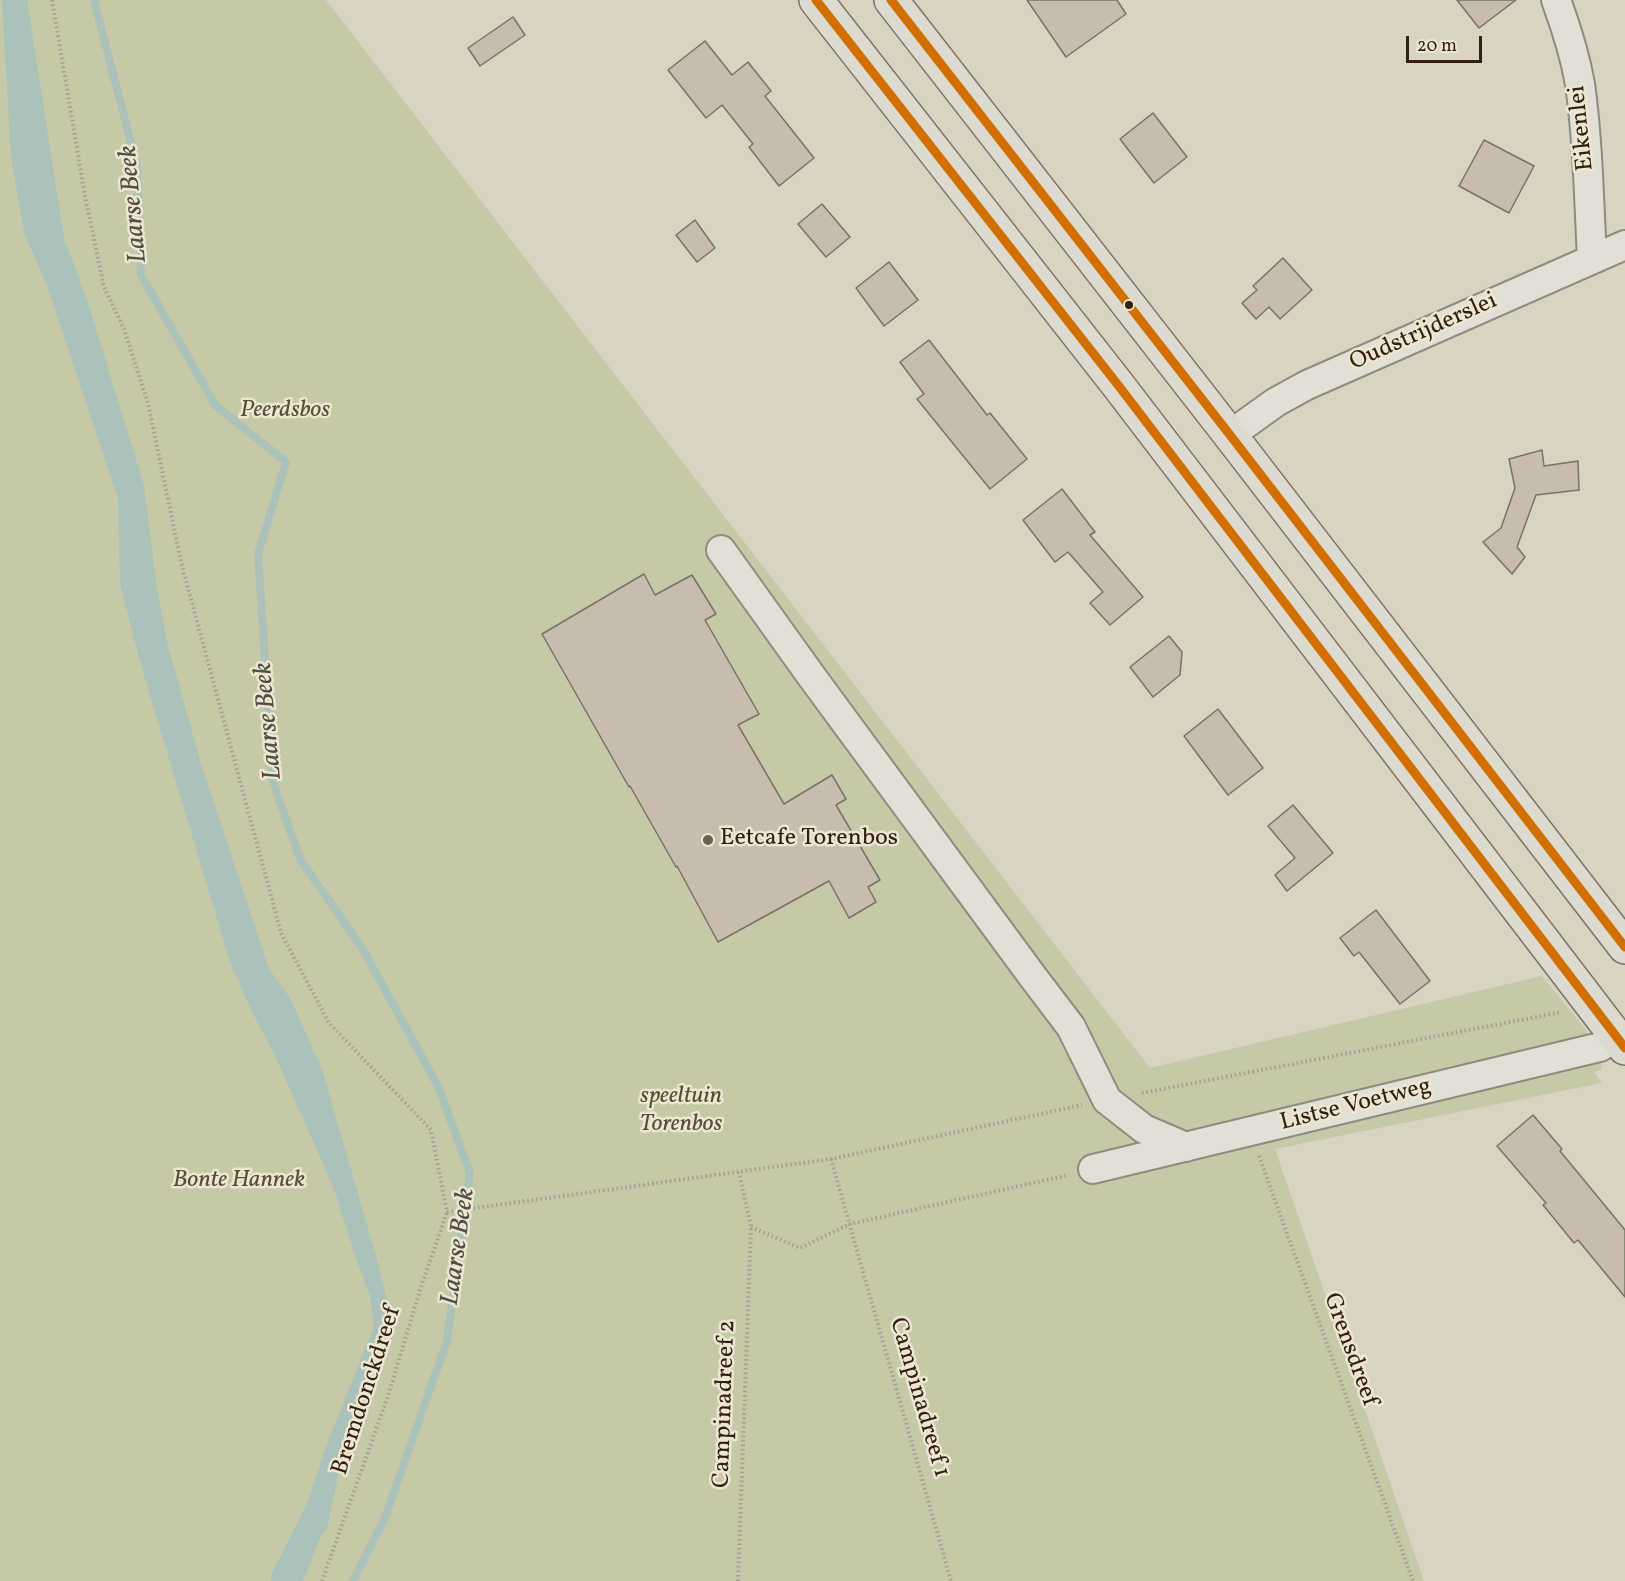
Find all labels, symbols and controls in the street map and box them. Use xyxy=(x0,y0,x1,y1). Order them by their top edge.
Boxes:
scale bar xyxy=(1409,24,1486,62)
text: 20 m xyxy=(1417,34,1457,59)
street label: Eikenlei xyxy=(1564,84,1602,172)
water label: Laarse Beek xyxy=(114,144,156,264)
street label: Oudstrijderslei xyxy=(1346,288,1502,378)
unlabelled marker xyxy=(1123,299,1135,311)
park label: Peerdsbos xyxy=(240,398,330,426)
water label: Laarse Beek xyxy=(249,661,291,781)
place label: Eetcafe Torenbos xyxy=(720,826,898,854)
marker: Eetcafe Torenbos xyxy=(701,833,715,847)
street label: Listse Voetweg xyxy=(1278,1073,1434,1139)
park label: speeltuin Torenbos xyxy=(640,1084,722,1140)
park label: Bonte Hannek xyxy=(173,1168,305,1196)
water label: Laarse Beek xyxy=(436,1186,484,1308)
street label: Grensdreef xyxy=(1315,1290,1383,1410)
street label: Bremdonckdreef xyxy=(327,1303,409,1479)
street label: Campinadreef 1 xyxy=(881,1315,955,1481)
street label: Campinadreef 2 xyxy=(709,1319,743,1489)

